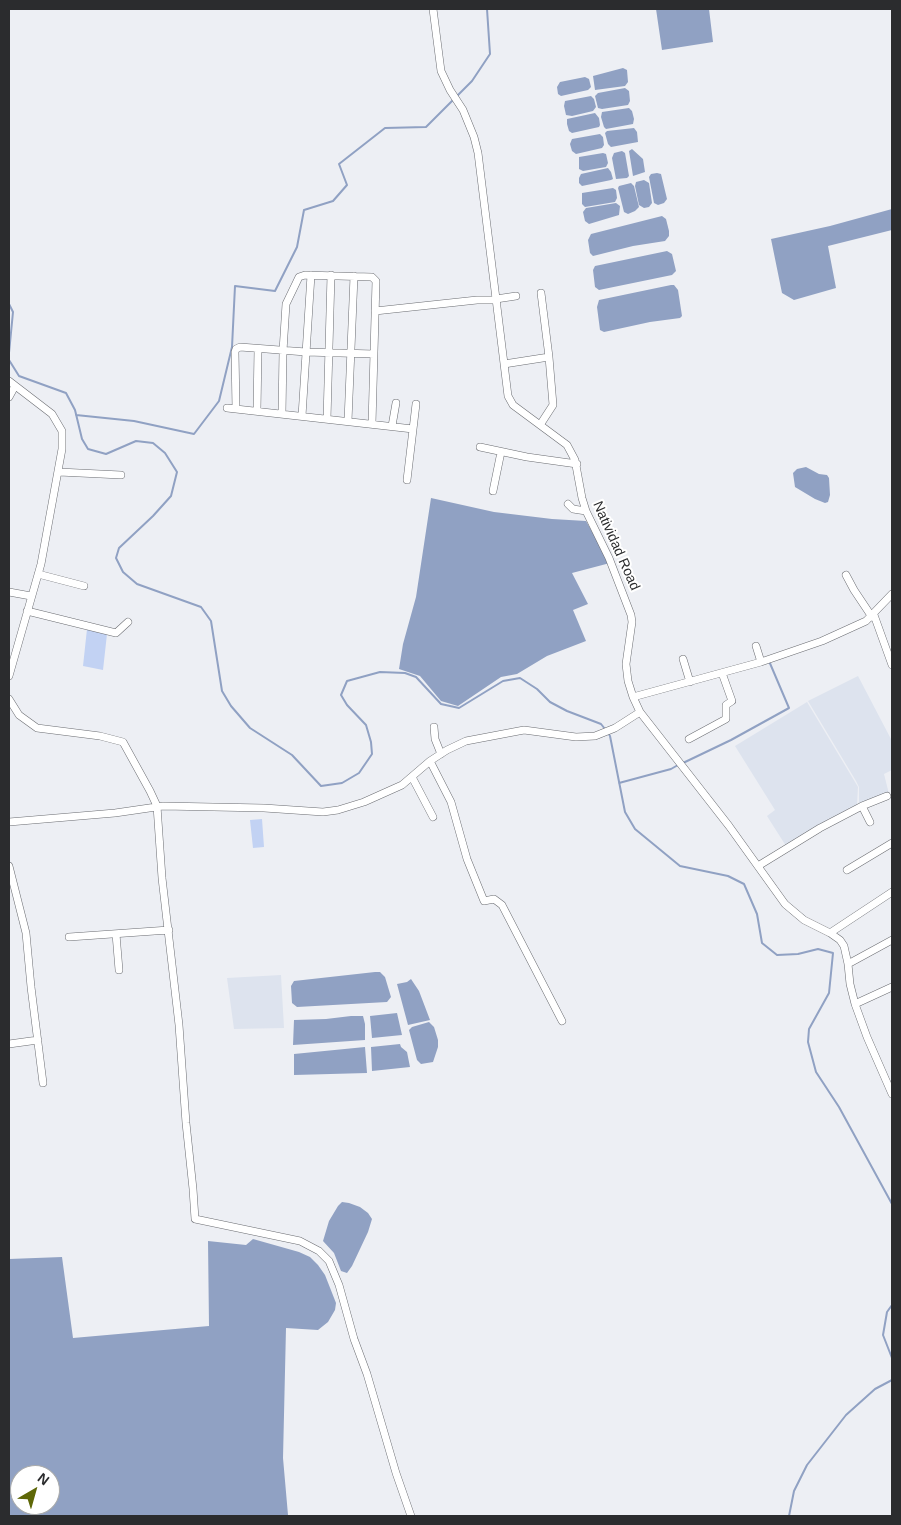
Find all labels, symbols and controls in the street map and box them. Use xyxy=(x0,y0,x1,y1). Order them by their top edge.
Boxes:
street label: Natividad Road xyxy=(589,499,643,593)
north arrow xyxy=(10,1465,60,1515)
text: N xyxy=(35,1470,53,1488)

